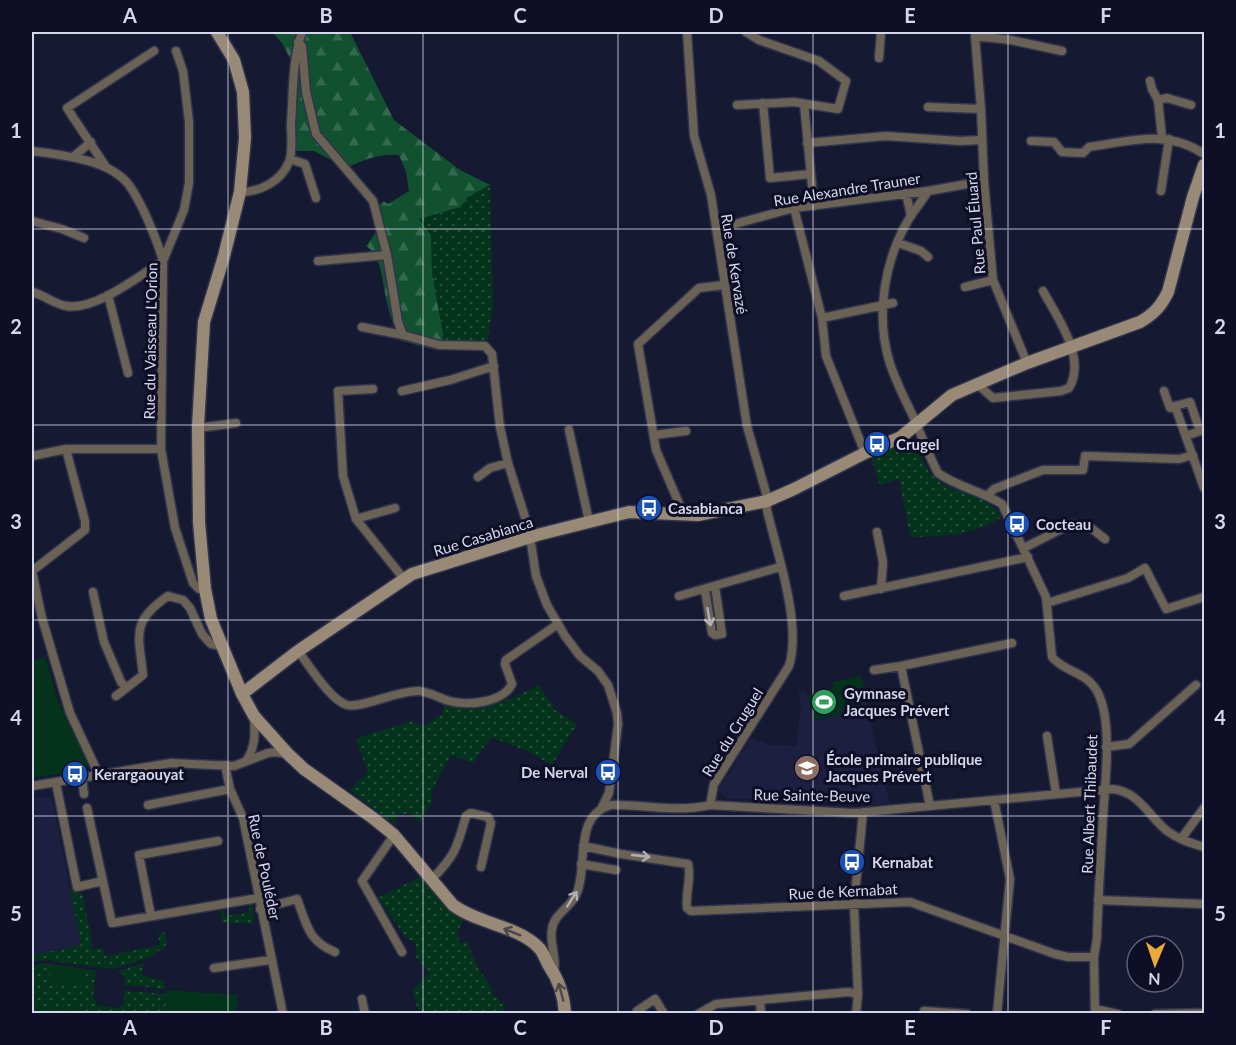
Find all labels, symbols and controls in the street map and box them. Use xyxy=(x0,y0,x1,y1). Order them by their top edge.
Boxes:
text: A xyxy=(122,3,137,27)
text: B xyxy=(319,3,333,27)
text: C xyxy=(513,3,527,27)
text: D xyxy=(708,3,724,27)
text: E xyxy=(904,3,916,27)
text: F xyxy=(1100,3,1112,27)
text: 1 xyxy=(10,118,22,142)
text: 1 xyxy=(1214,118,1226,142)
street label: Rue Alexandre Trauner xyxy=(772,168,922,210)
street label: Rue Paul Éluard xyxy=(962,171,988,275)
street label: Rue de Kervazé xyxy=(718,212,752,316)
street label: Rue du Vaisseau L'Orion xyxy=(140,262,160,420)
text: 2 xyxy=(10,314,22,338)
text: 2 xyxy=(1214,314,1226,338)
bus stop icon: Crugel xyxy=(862,429,892,459)
place label: Crugel xyxy=(896,435,939,453)
bus stop icon: Casabianca xyxy=(634,493,664,523)
place label: Casabianca xyxy=(668,499,743,517)
text: 3 xyxy=(10,509,22,533)
bus stop icon: Cocteau xyxy=(1002,509,1032,539)
text: 3 xyxy=(1214,509,1226,533)
street label: Rue Casabianca xyxy=(431,512,535,560)
place label: Cocteau xyxy=(1036,515,1091,533)
one-way arrow xyxy=(704,606,715,626)
street label: Rue du Cruguel xyxy=(698,684,766,780)
place label: Gymnase Jacques Prévert xyxy=(844,684,950,719)
sports icon: Gymnase Jacques Prévert xyxy=(809,687,839,717)
text: 4 xyxy=(10,705,22,729)
text: 4 xyxy=(1214,705,1226,729)
street label: Rue Albert Thibaudet xyxy=(1078,733,1100,874)
place label: École primaire publique Jacques Prévert xyxy=(826,750,982,785)
school or university icon: École primaire publique Jacques Prévert xyxy=(792,753,822,783)
bus stop icon: De Nerval xyxy=(593,757,623,787)
bus stop icon: Kerargaouyat xyxy=(60,759,90,789)
place label: De Nerval xyxy=(521,763,588,781)
place label: Kerargaouyat xyxy=(94,765,184,783)
street label: Rue Sainte-Beuve xyxy=(753,785,871,805)
street label: Rue de Pouléder xyxy=(245,812,285,922)
bus stop icon: Kernabat xyxy=(837,847,867,877)
one-way arrow xyxy=(630,851,650,862)
place label: Kernabat xyxy=(872,853,933,871)
street label: Rue de Kernabat xyxy=(788,879,899,903)
one-way arrow xyxy=(566,891,579,908)
text: 5 xyxy=(10,901,22,925)
text: 5 xyxy=(1214,901,1226,925)
one-way arrow xyxy=(504,926,522,937)
north arrow xyxy=(1125,934,1185,994)
text: N xyxy=(1148,970,1161,989)
one-way arrow xyxy=(555,983,566,1002)
text: A xyxy=(122,1015,137,1039)
text: B xyxy=(319,1015,333,1039)
text: C xyxy=(513,1015,527,1039)
text: D xyxy=(708,1015,724,1039)
text: E xyxy=(904,1015,916,1039)
text: F xyxy=(1100,1015,1112,1039)

